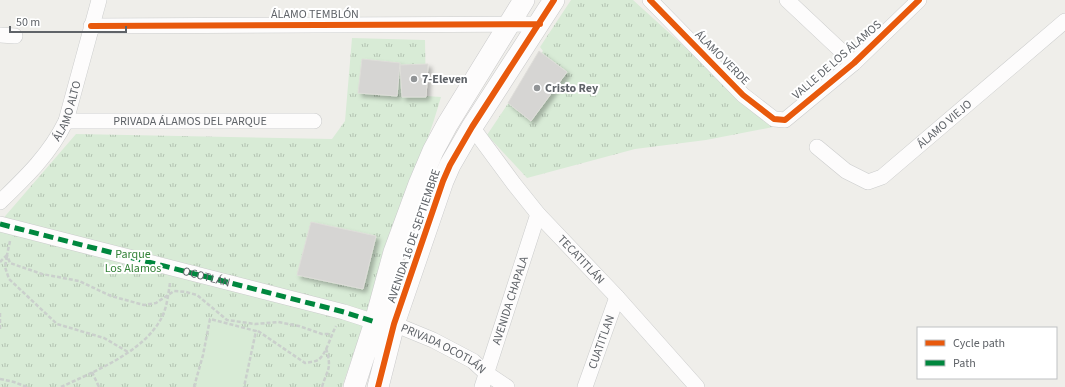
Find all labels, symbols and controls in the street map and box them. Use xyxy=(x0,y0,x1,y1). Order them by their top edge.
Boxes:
street label: ÁLAMO TEMBLÓN xyxy=(271,6,359,23)
scale bar xyxy=(10,8,126,34)
text: 50 m xyxy=(16,14,40,31)
street label: VALLE DE LOS ÁLAMOS xyxy=(789,16,885,104)
street label: ÁLAMO VERDE xyxy=(691,27,753,89)
place label: 7-Eleven xyxy=(422,71,468,88)
marker: 7-Eleven xyxy=(409,74,419,84)
street label: ÁLAMO ALTO xyxy=(48,79,85,144)
place label: Cristo Rey xyxy=(545,80,599,97)
marker: Cristo Rey xyxy=(532,83,542,93)
street label: ÁLAMO VIEJO xyxy=(913,96,976,152)
street label: PRIVADA ÁLAMOS DEL PARQUE xyxy=(113,113,267,130)
street label: AVENIDA 16 DE SEPTIEMBRE xyxy=(383,167,445,305)
street label: TECATITLÁN xyxy=(554,231,609,288)
park label: Parque Los Alamos xyxy=(105,246,161,277)
street label: AVENIDA CHAPALA xyxy=(488,253,532,347)
street label: OCOTLÁN xyxy=(181,263,232,291)
street label: CUATITLAN xyxy=(584,312,619,371)
street label: PRIVADA OCOTLÁN xyxy=(398,319,490,377)
legend xyxy=(917,327,1057,379)
text: Cycle path xyxy=(953,335,1005,352)
text: Path xyxy=(953,355,976,372)

